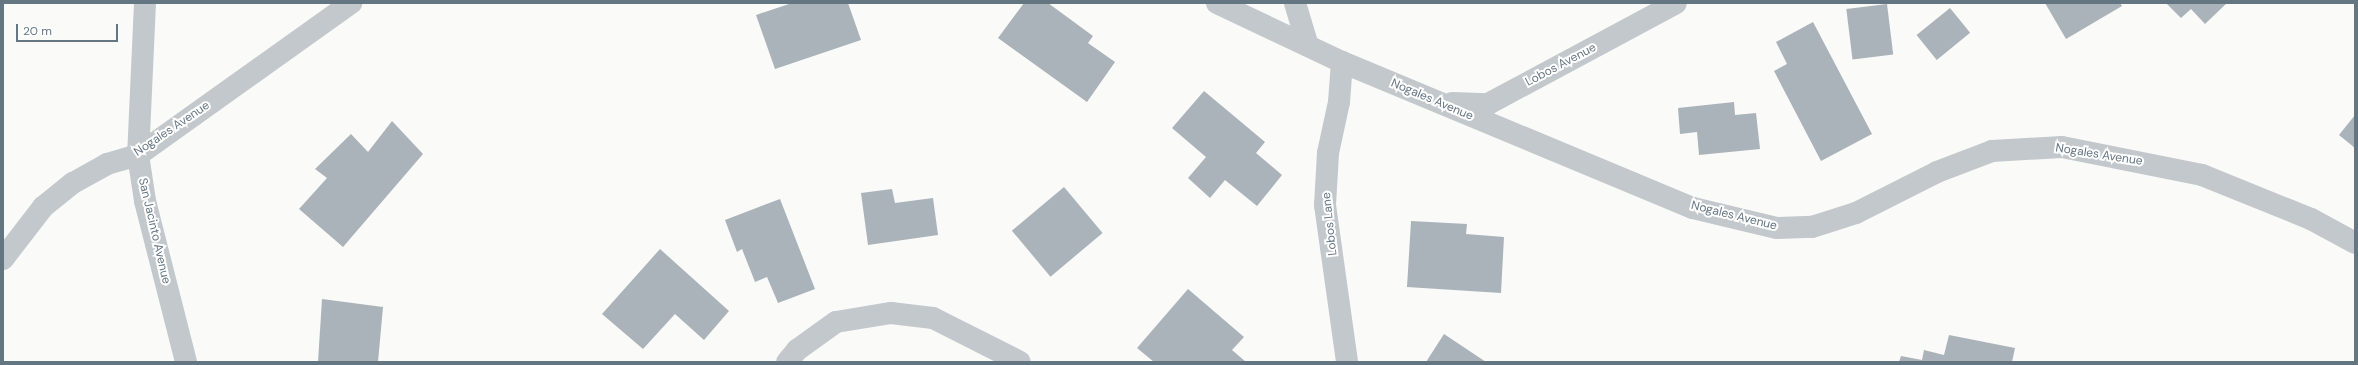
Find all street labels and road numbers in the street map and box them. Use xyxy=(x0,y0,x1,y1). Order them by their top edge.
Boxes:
street label: Lobos Avenue xyxy=(1523,40,1599,90)
street label: Nogales Avenue xyxy=(1389,76,1475,124)
street label: Nogales Avenue xyxy=(132,98,212,160)
street label: Nogales Avenue xyxy=(2054,141,2144,169)
street label: San Jacinto Avenue xyxy=(135,177,173,285)
street label: Lobos Lane xyxy=(1320,192,1340,256)
street label: Nogales Avenue xyxy=(1690,198,1778,234)

